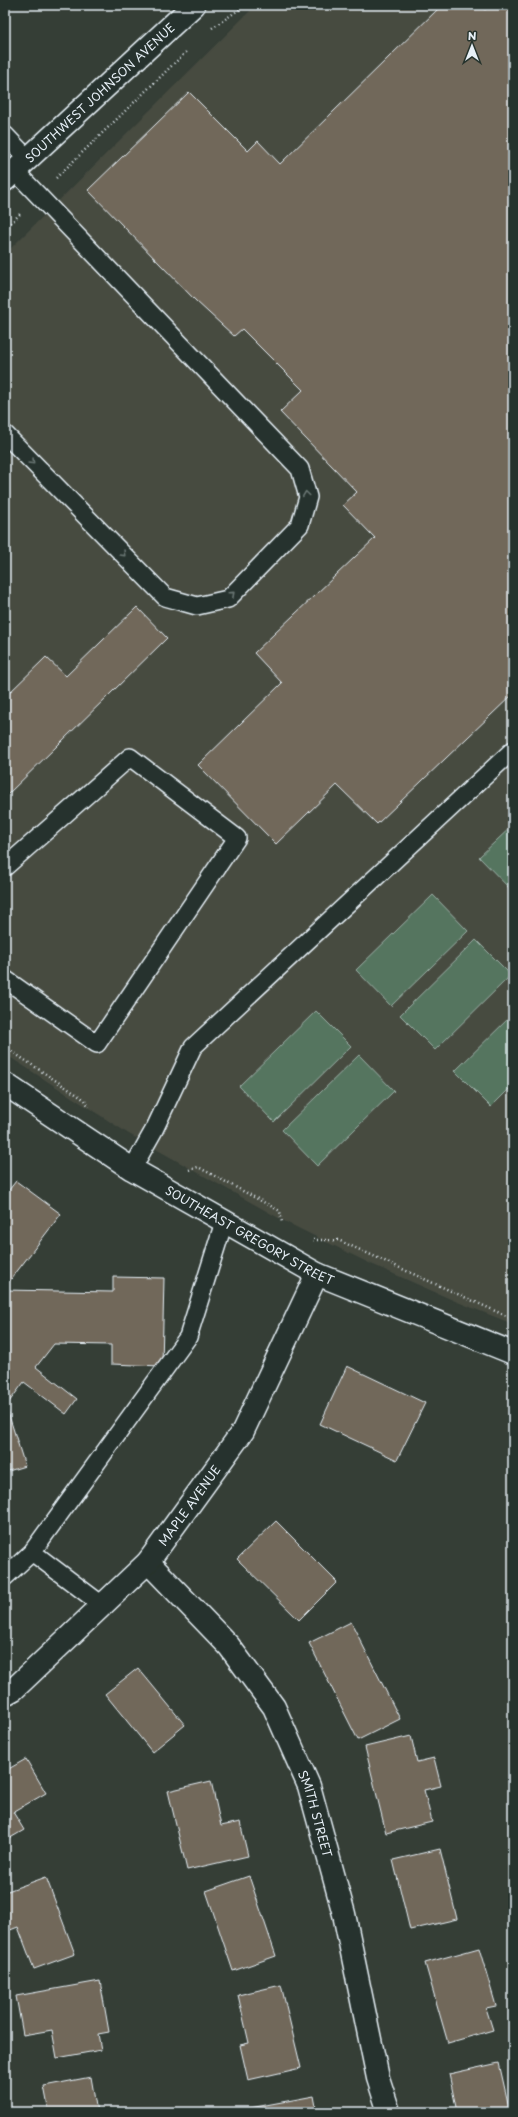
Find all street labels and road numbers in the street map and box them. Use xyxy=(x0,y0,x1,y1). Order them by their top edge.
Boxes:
street label: SOUTHWEST JOHNSON AVENUE xyxy=(21,18,179,166)
street label: SOUTHEAST GREGORY STREET xyxy=(162,1181,338,1289)
street label: MAPLE AVENUE xyxy=(154,1461,225,1549)
street label: SMITH STREET xyxy=(294,1767,337,1859)

